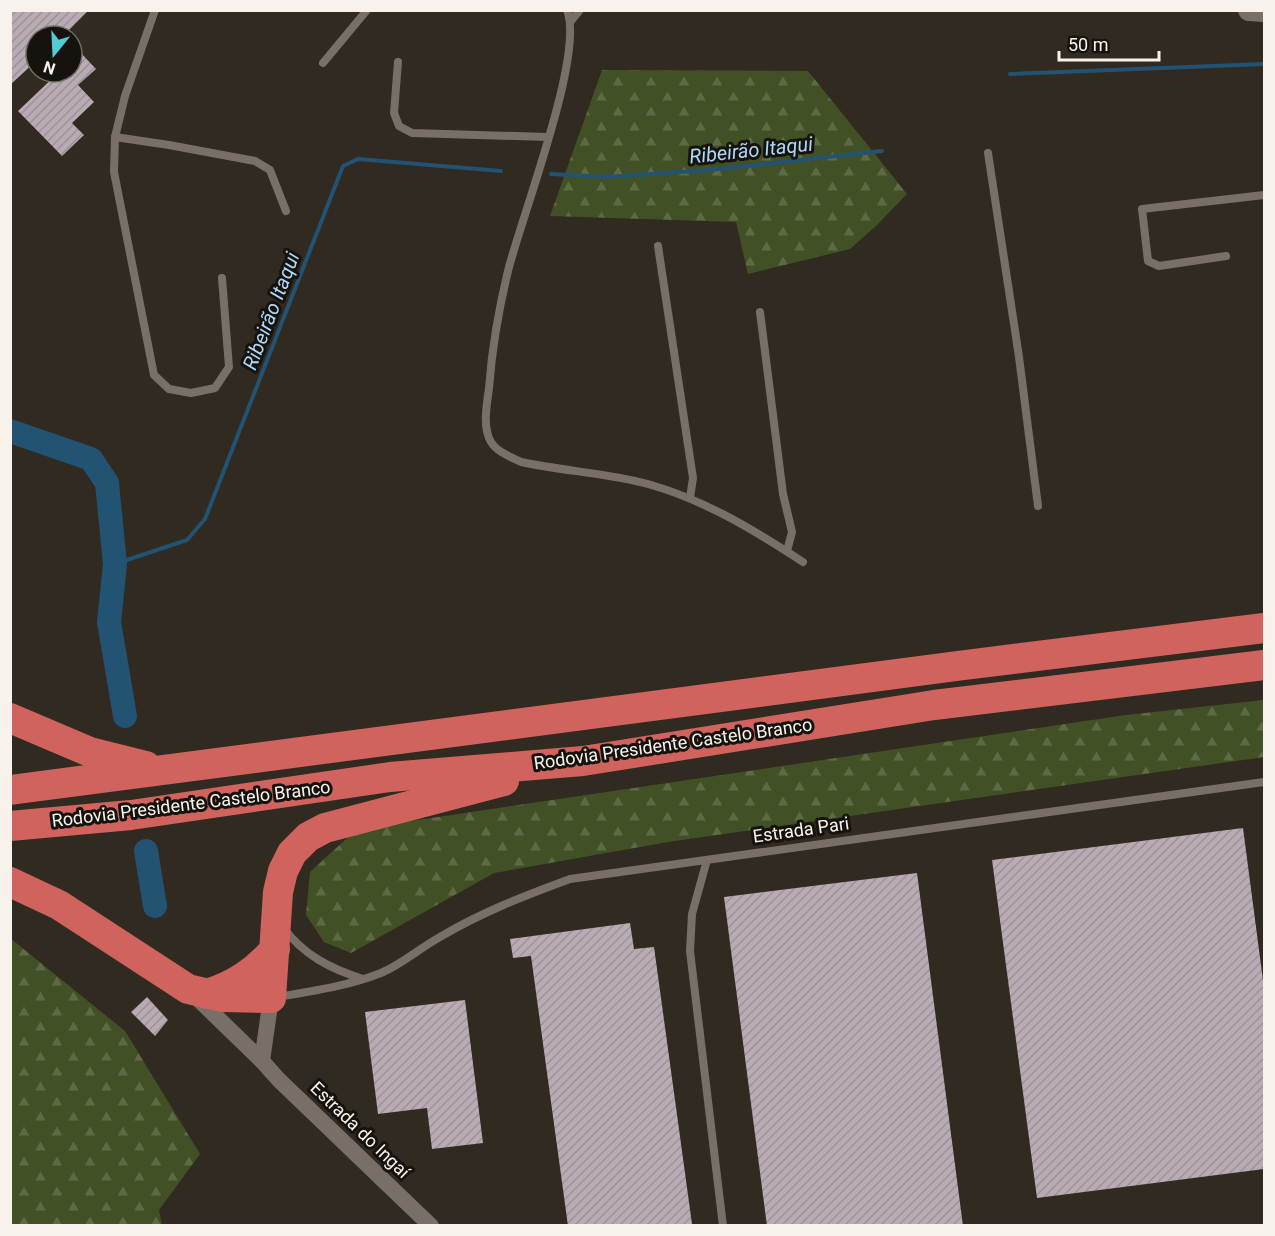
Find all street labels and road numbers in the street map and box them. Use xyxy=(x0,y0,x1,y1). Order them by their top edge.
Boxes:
street label: Rodovia Presidente Castelo Branco xyxy=(532,714,813,773)
street label: Rodovia Presidente Castelo Branco xyxy=(50,776,332,831)
street label: Estrada Pari xyxy=(751,812,850,847)
street label: Estrada do Ingaí xyxy=(306,1077,415,1183)

